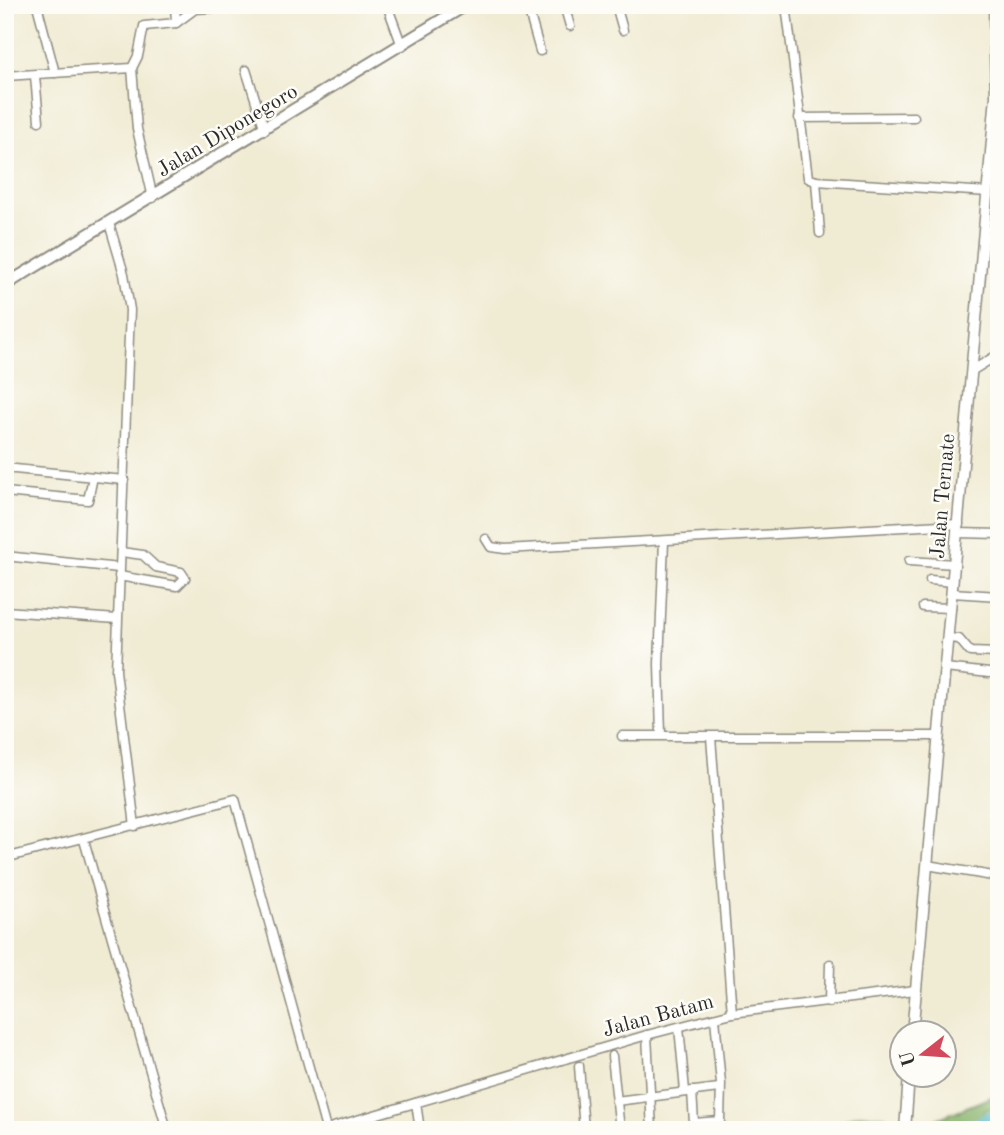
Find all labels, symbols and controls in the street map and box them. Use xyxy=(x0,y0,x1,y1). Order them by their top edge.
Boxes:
street label: Jalan Diponegoro xyxy=(154,81,302,182)
street label: Jalan Ternate xyxy=(928,433,959,560)
street label: Jalan Batam xyxy=(600,992,716,1041)
north arrow xyxy=(888,1020,958,1090)
text: U xyxy=(898,1048,920,1068)

